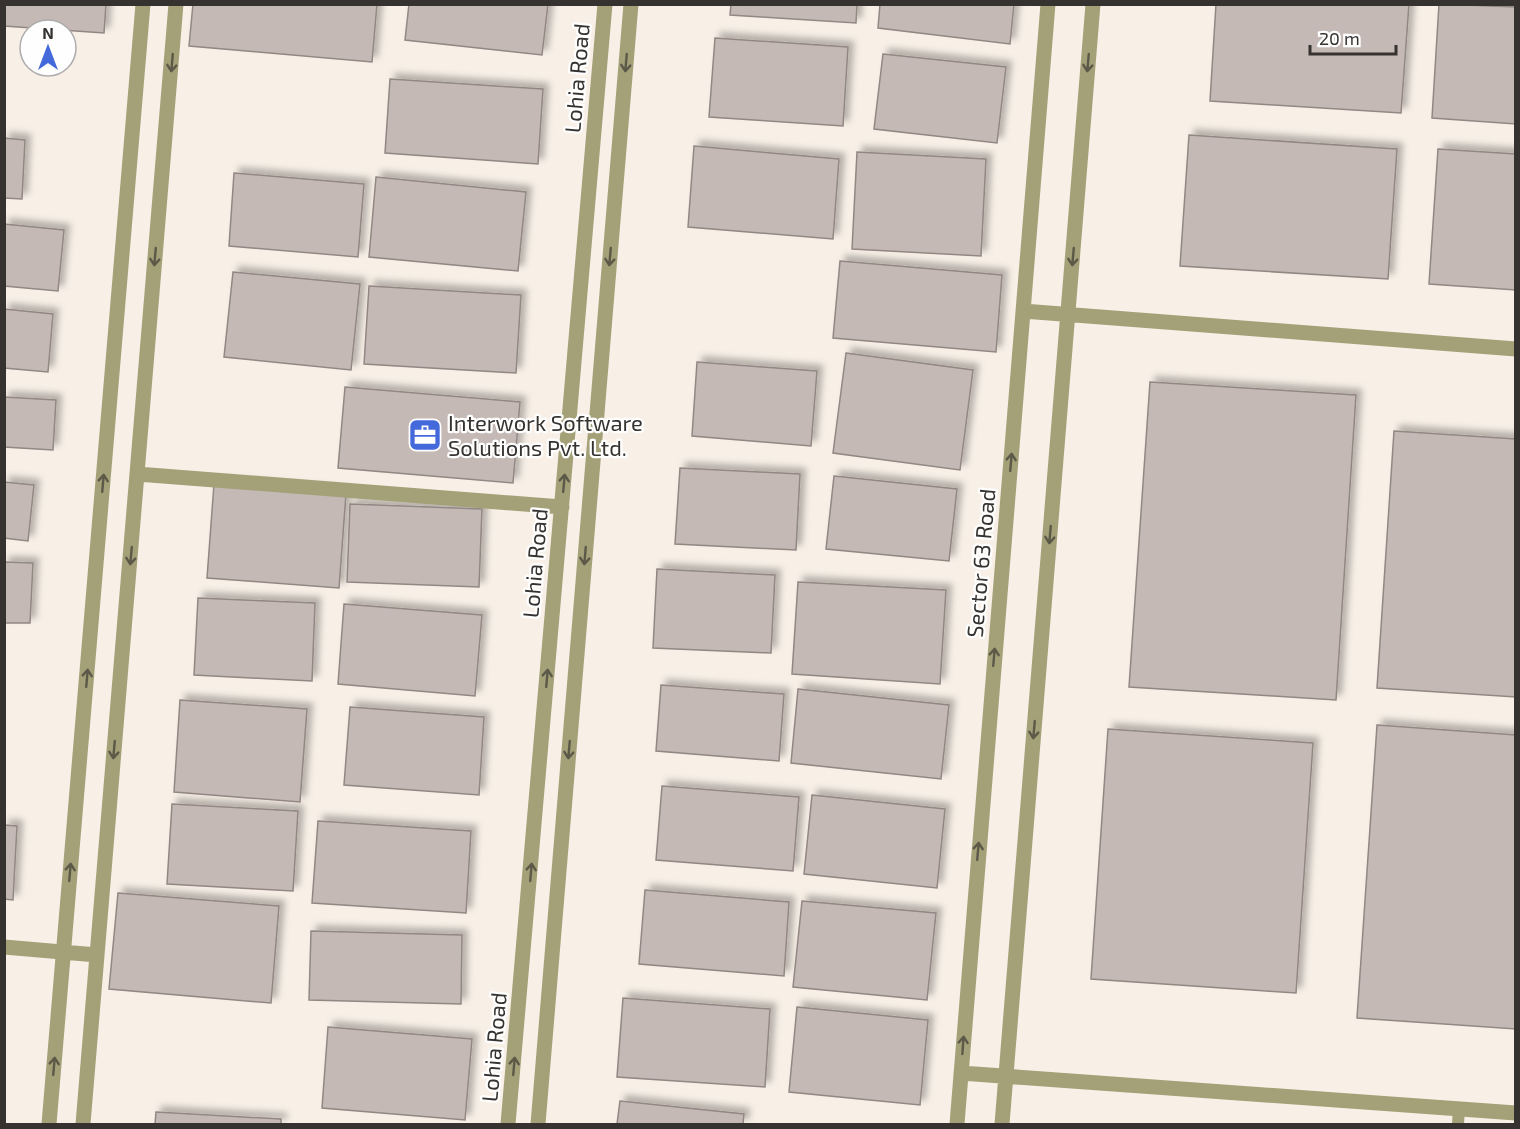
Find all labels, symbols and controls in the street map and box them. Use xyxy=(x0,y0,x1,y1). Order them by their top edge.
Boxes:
north arrow xyxy=(18,18,78,78)
scale bar xyxy=(1310,18,1396,56)
street label: Lohia Road xyxy=(558,22,594,134)
text: N xyxy=(42,23,54,42)
text: 20 m xyxy=(1319,27,1360,49)
one-way arrow xyxy=(166,52,177,72)
one-way arrow xyxy=(620,52,631,72)
one-way arrow xyxy=(1083,52,1094,72)
one-way arrow xyxy=(150,247,161,267)
one-way arrow xyxy=(604,247,615,267)
one-way arrow xyxy=(1067,247,1078,267)
place label: Interwork Software Solutions Pvt. Ltd. xyxy=(448,409,643,460)
office icon: Interwork Software Solutions Pvt. Ltd. xyxy=(407,417,443,453)
one-way arrow xyxy=(1005,453,1016,473)
one-way arrow xyxy=(98,474,109,494)
one-way arrow xyxy=(559,474,570,494)
street label: Sector 63 Road xyxy=(961,487,999,639)
street label: Lohia Road xyxy=(516,507,552,619)
one-way arrow xyxy=(1044,525,1055,545)
one-way arrow xyxy=(125,546,136,566)
one-way arrow xyxy=(579,546,590,566)
one-way arrow xyxy=(989,647,1000,667)
one-way arrow xyxy=(82,668,93,688)
one-way arrow xyxy=(542,668,553,688)
one-way arrow xyxy=(1028,719,1039,739)
one-way arrow xyxy=(109,740,120,760)
one-way arrow xyxy=(563,740,574,760)
one-way arrow xyxy=(973,841,984,861)
one-way arrow xyxy=(65,862,76,882)
one-way arrow xyxy=(525,863,536,882)
street label: Lohia Road xyxy=(475,991,511,1103)
one-way arrow xyxy=(958,1036,969,1056)
one-way arrow xyxy=(49,1057,60,1077)
one-way arrow xyxy=(509,1057,520,1077)

